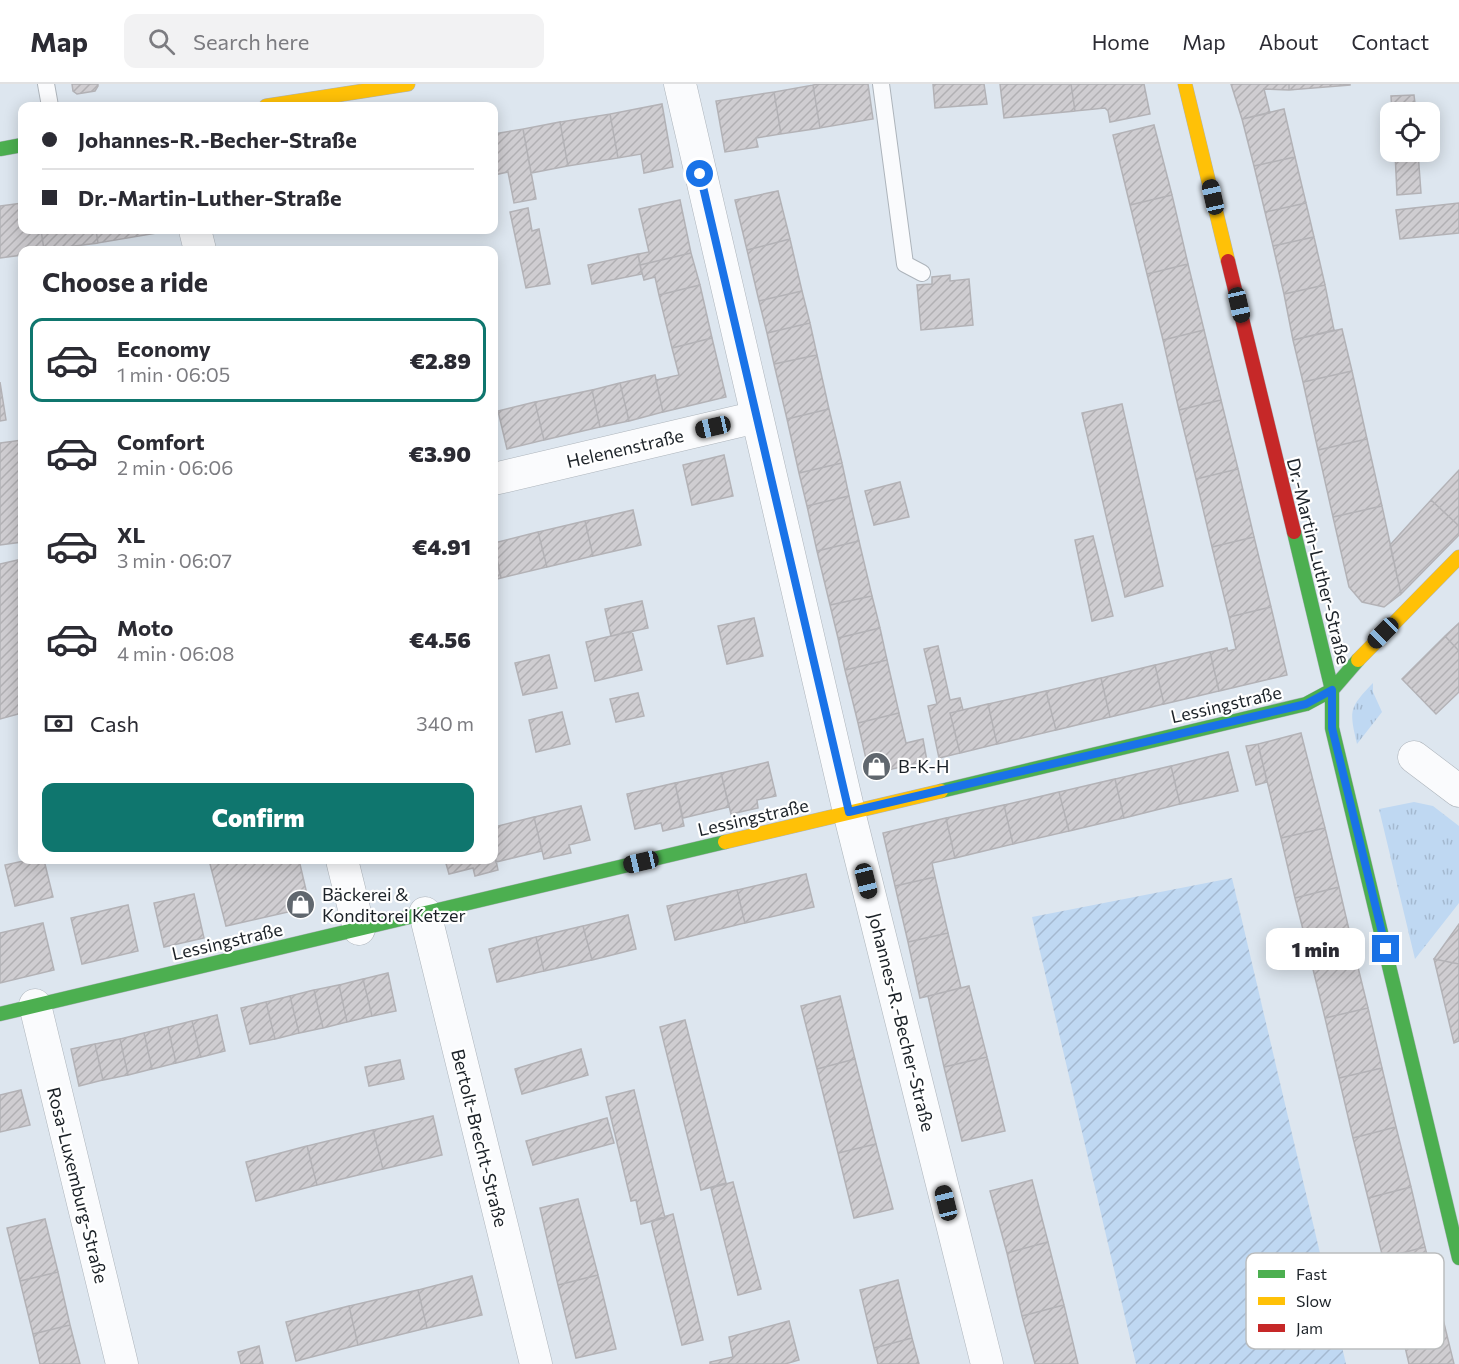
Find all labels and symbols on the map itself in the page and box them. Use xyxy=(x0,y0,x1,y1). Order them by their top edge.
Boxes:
route start xyxy=(686,160,713,187)
car xyxy=(1200,177,1226,217)
car xyxy=(1226,285,1252,325)
car xyxy=(693,414,733,440)
street label: Helenenstraße xyxy=(564,424,686,472)
street label: Dr.-Martin-Luther-Straße xyxy=(1283,456,1355,666)
car xyxy=(1364,614,1402,652)
street label: Lessingstraße xyxy=(1168,681,1284,727)
shop icon: B-K-H xyxy=(861,750,893,782)
place label: B-K-H xyxy=(898,755,949,777)
street label: Lessingstraße xyxy=(695,794,811,840)
car xyxy=(621,849,661,875)
car xyxy=(853,861,879,901)
place label: Bäckerei & Konditorei Ketzer xyxy=(322,883,466,926)
shop icon: Bäckerei & Konditorei Ketzer xyxy=(285,888,317,920)
street label: Johannes-R.-Becher-Straße xyxy=(864,910,940,1134)
street label: Lessingstraße xyxy=(169,918,285,964)
callout: 1 min xyxy=(1266,928,1365,970)
route end xyxy=(1372,935,1399,962)
street label: Bertolt-Brecht-Straße xyxy=(447,1047,513,1229)
street label: Rosa-Luxemburg-Straße xyxy=(43,1085,113,1285)
car xyxy=(933,1183,959,1223)
legend xyxy=(1246,1253,1444,1349)
text: Fast xyxy=(1296,1264,1327,1283)
text: Slow xyxy=(1296,1291,1332,1310)
text: Jam xyxy=(1296,1318,1323,1337)

